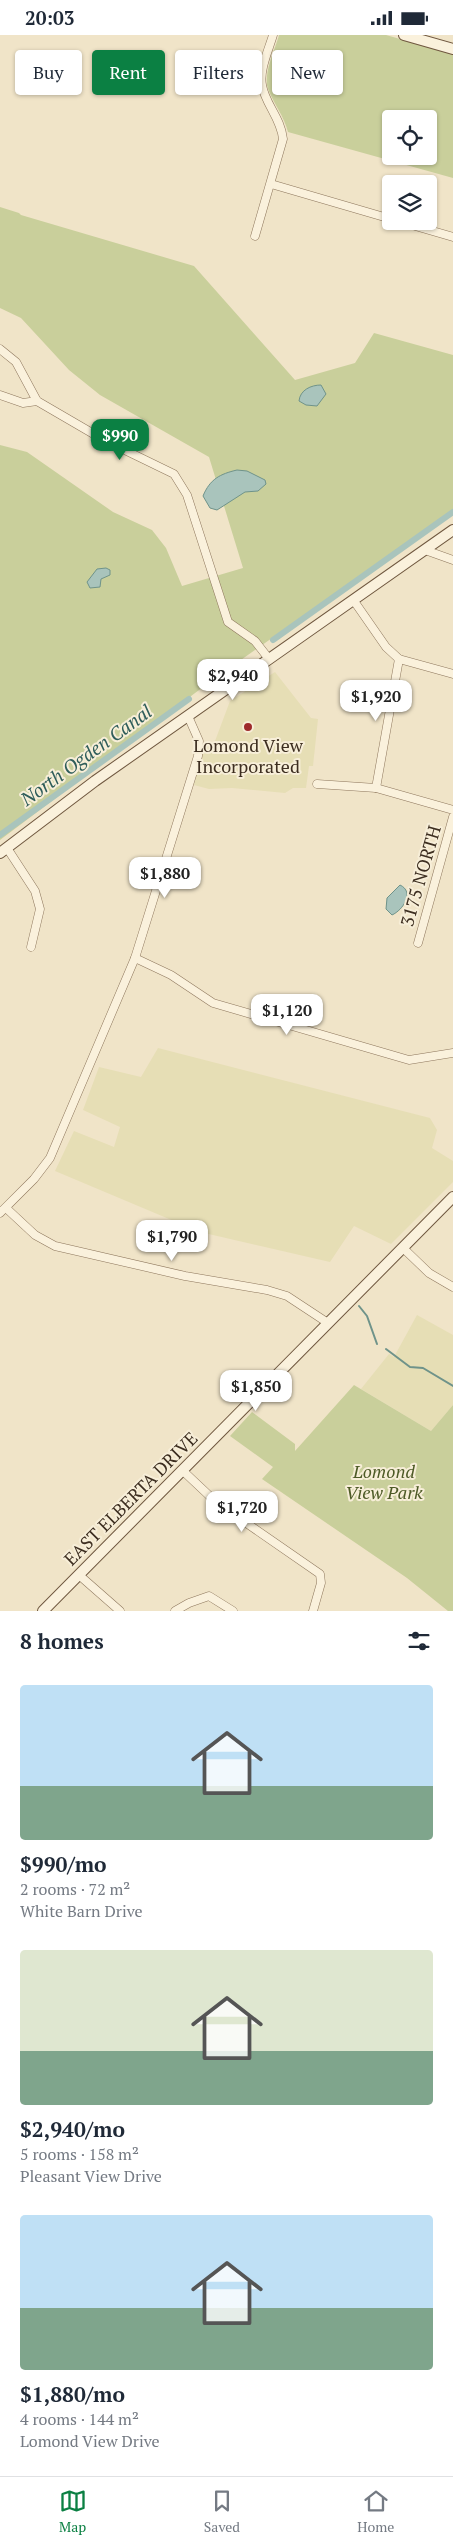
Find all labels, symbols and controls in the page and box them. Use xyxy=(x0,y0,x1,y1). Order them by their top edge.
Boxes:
text: 20:03 xyxy=(25,5,74,30)
chip: Buy xyxy=(15,50,82,95)
chip: Rent xyxy=(92,50,165,95)
chip: Filters xyxy=(175,50,262,95)
chip: New xyxy=(272,50,343,95)
map controls xyxy=(382,110,437,230)
button: locate xyxy=(382,110,437,165)
button: layers xyxy=(382,175,437,230)
pin: $990 xyxy=(90,419,150,461)
text: $990 xyxy=(102,424,138,446)
pin: $2,940 xyxy=(192,659,274,701)
text: $2,940 xyxy=(208,664,258,686)
pin: $1,920 xyxy=(335,679,417,722)
text: $1,920 xyxy=(351,685,401,707)
water label: North Ogden Canal xyxy=(14,698,157,811)
marker: Lomond View Incorporated xyxy=(242,721,254,733)
place label: Lomond View Incorporated xyxy=(193,733,304,778)
street label: 3175 NORTH xyxy=(394,822,446,929)
pin: $1,880 xyxy=(124,857,206,899)
text: $1,880 xyxy=(140,862,190,884)
pin: $1,120 xyxy=(246,993,328,1036)
text: $1,120 xyxy=(262,999,312,1021)
pin: $1,790 xyxy=(131,1219,213,1262)
text: $1,790 xyxy=(147,1225,197,1247)
pin: $1,850 xyxy=(215,1369,297,1412)
text: $1,850 xyxy=(231,1375,281,1397)
street label: EAST ELBERTA DRIVE xyxy=(58,1426,202,1570)
park label: Lomond View Park xyxy=(345,1459,423,1504)
pin: $1,720 xyxy=(201,1491,283,1533)
text: $1,720 xyxy=(217,1496,267,1518)
text: 8 homes xyxy=(20,1627,104,1655)
icon: filters xyxy=(405,1627,433,1655)
icon: home xyxy=(182,1718,272,1808)
text: $990/mo xyxy=(20,1850,107,1878)
text: 2 rooms · 72 m² xyxy=(20,1878,130,1900)
text: White Barn Drive xyxy=(20,1900,143,1922)
icon: home xyxy=(182,1983,272,2073)
text: $2,940/mo xyxy=(20,2115,125,2143)
text: 5 rooms · 158 m² xyxy=(20,2143,139,2165)
text: Pleasant View Drive xyxy=(20,2165,162,2187)
icon: home xyxy=(182,2248,272,2338)
text: $1,880/mo xyxy=(20,2380,125,2408)
text: 4 rooms · 144 m² xyxy=(20,2408,139,2430)
text: Lomond View Drive xyxy=(20,2430,160,2452)
tab: Map xyxy=(59,2487,87,2536)
tab: Saved xyxy=(204,2487,240,2536)
tab: Home xyxy=(357,2487,394,2536)

